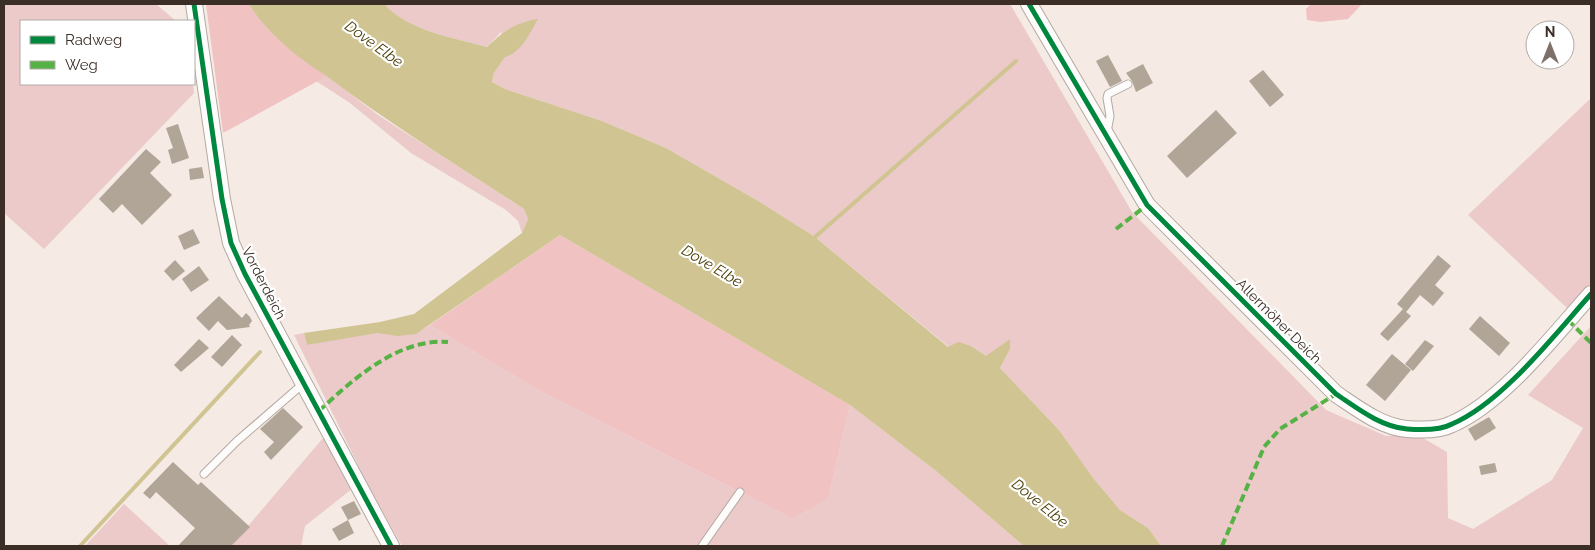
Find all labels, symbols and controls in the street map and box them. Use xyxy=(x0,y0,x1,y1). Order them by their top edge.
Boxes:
water label: Dove Elbe xyxy=(341,17,407,71)
legend xyxy=(20,20,195,85)
north arrow xyxy=(1525,20,1575,70)
text: N xyxy=(1545,24,1555,40)
text: Radweg xyxy=(65,31,122,49)
text: Weg xyxy=(65,56,98,74)
water label: Dove Elbe xyxy=(679,241,745,291)
street label: Vorderdeich xyxy=(239,244,289,322)
street label: Allermöher Deich xyxy=(1233,275,1325,367)
water label: Dove Elbe xyxy=(1008,475,1072,531)

